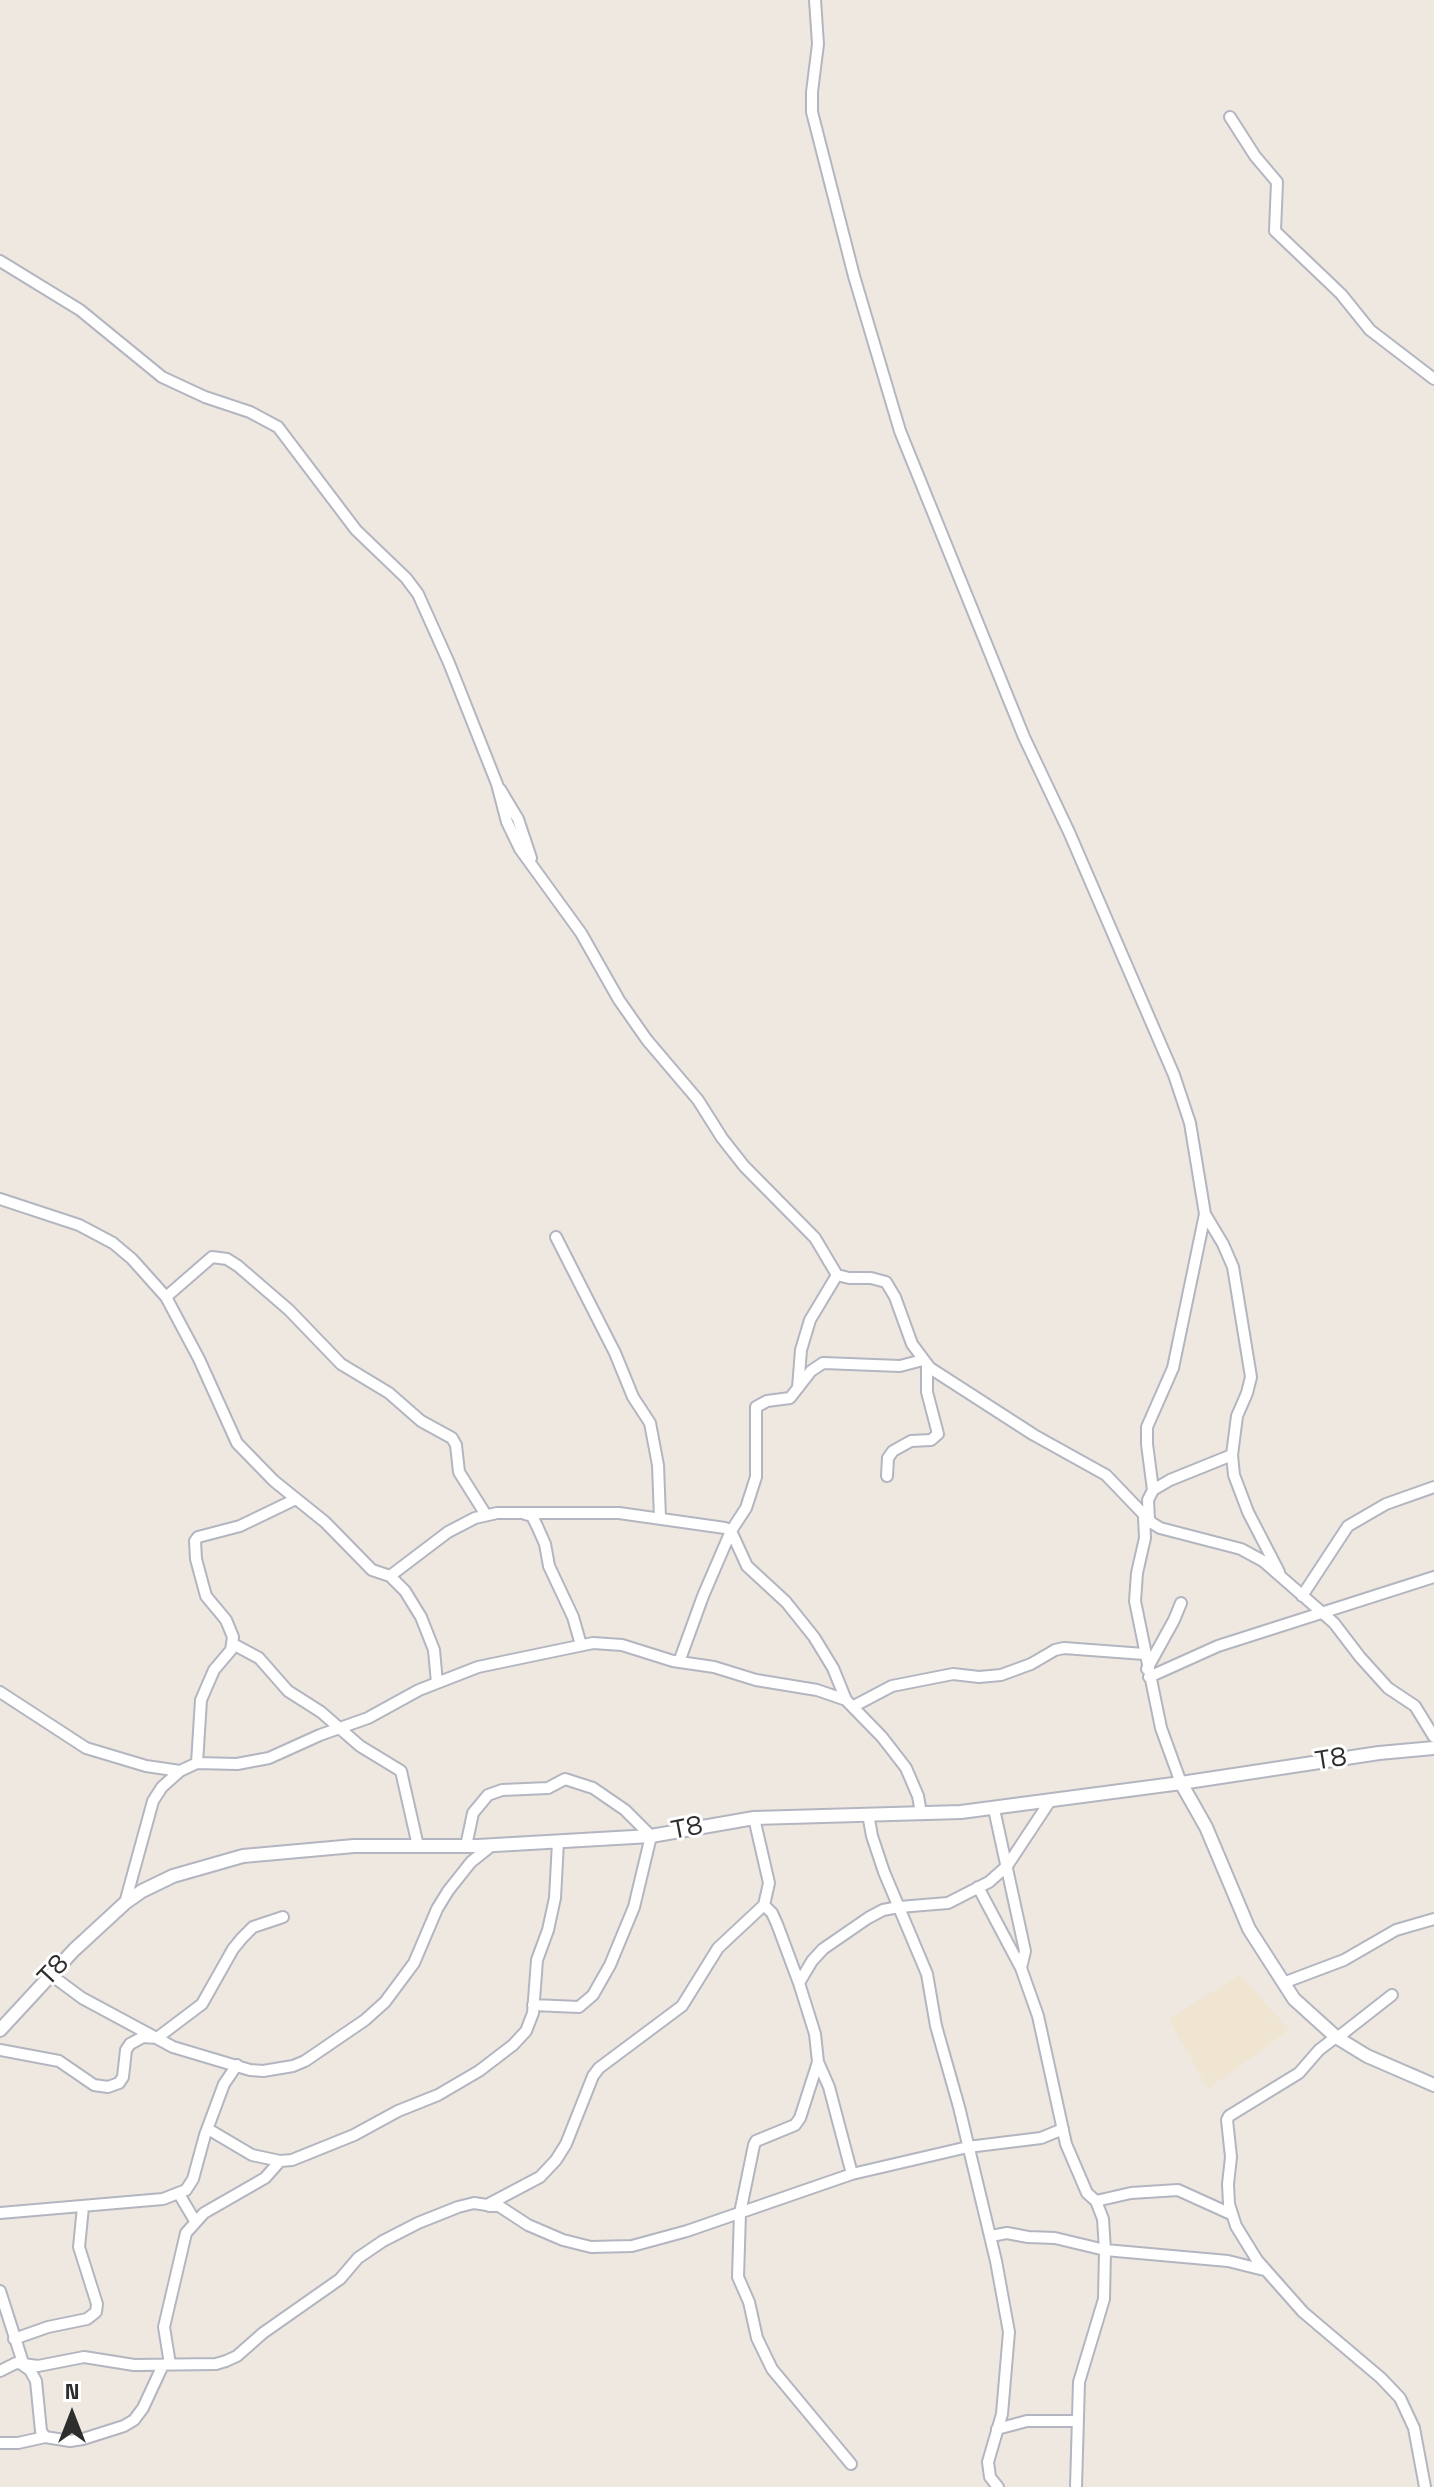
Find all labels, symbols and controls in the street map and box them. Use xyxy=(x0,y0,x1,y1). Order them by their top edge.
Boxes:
street label: T8 xyxy=(1313,1742,1349,1778)
street label: T8 xyxy=(669,1811,705,1847)
street label: T8 xyxy=(32,1949,76,1993)
north arrow xyxy=(32,2375,112,2455)
text: N xyxy=(65,2377,79,2405)

